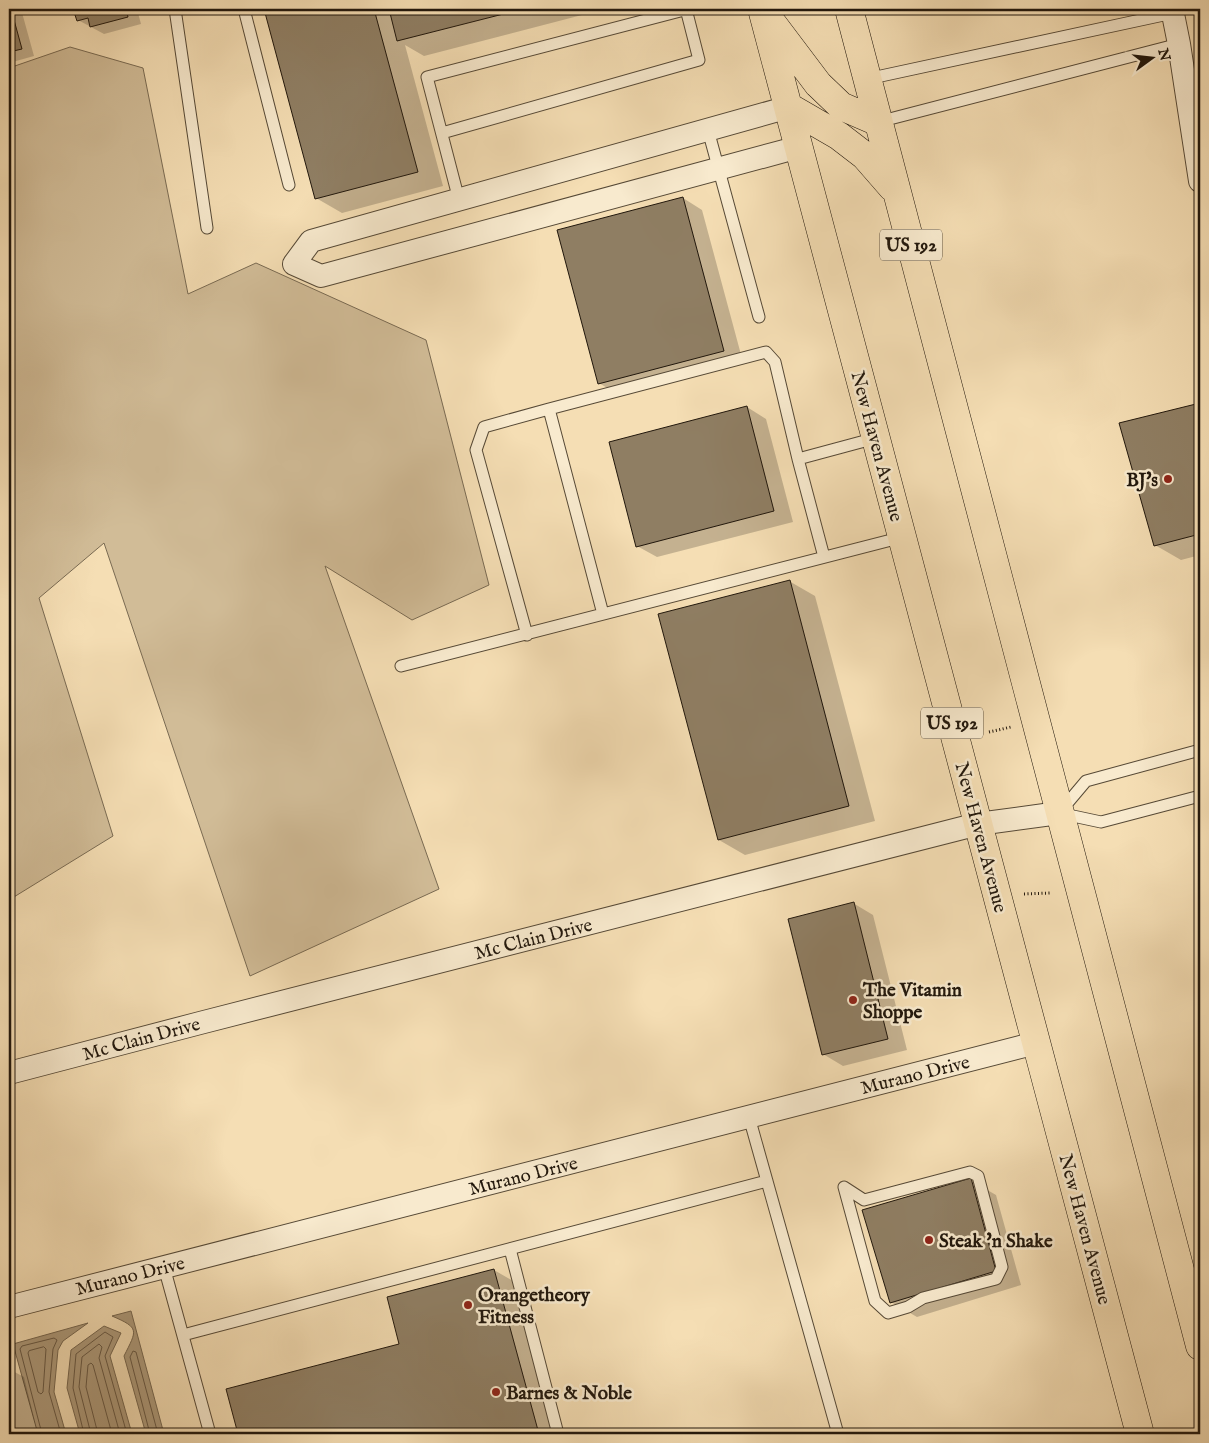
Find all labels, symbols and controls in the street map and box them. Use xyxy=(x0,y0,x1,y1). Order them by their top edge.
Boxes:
north arrow xyxy=(1126,32,1176,82)
text: N xyxy=(1153,46,1174,63)
road number: US 192 xyxy=(880,230,942,260)
street label: New Haven Avenue xyxy=(844,369,908,525)
place label: BJ's xyxy=(1126,469,1158,493)
marker: BJ's xyxy=(1162,473,1174,485)
road number: US 192 xyxy=(921,708,983,738)
street label: New Haven Avenue xyxy=(948,760,1012,916)
street label: Mc Clain Drive xyxy=(472,914,595,966)
place label: The Vitamin Shoppe xyxy=(862,979,962,1025)
marker: The Vitamin Shoppe xyxy=(847,994,859,1006)
street label: Mc Clain Drive xyxy=(80,1013,203,1067)
street label: Murano Drive xyxy=(859,1051,973,1101)
street label: Murano Drive xyxy=(467,1152,581,1202)
street label: New Haven Avenue xyxy=(1052,1152,1116,1308)
place label: Steak 'n Shake xyxy=(939,1230,1053,1254)
marker: Steak 'n Shake xyxy=(923,1234,935,1246)
street label: Murano Drive xyxy=(74,1252,188,1302)
place label: Orangetheory Fitness xyxy=(478,1284,591,1330)
marker: Orangetheory Fitness xyxy=(462,1299,474,1311)
place label: Barnes & Noble xyxy=(506,1382,632,1406)
marker: Barnes & Noble xyxy=(490,1386,502,1398)

